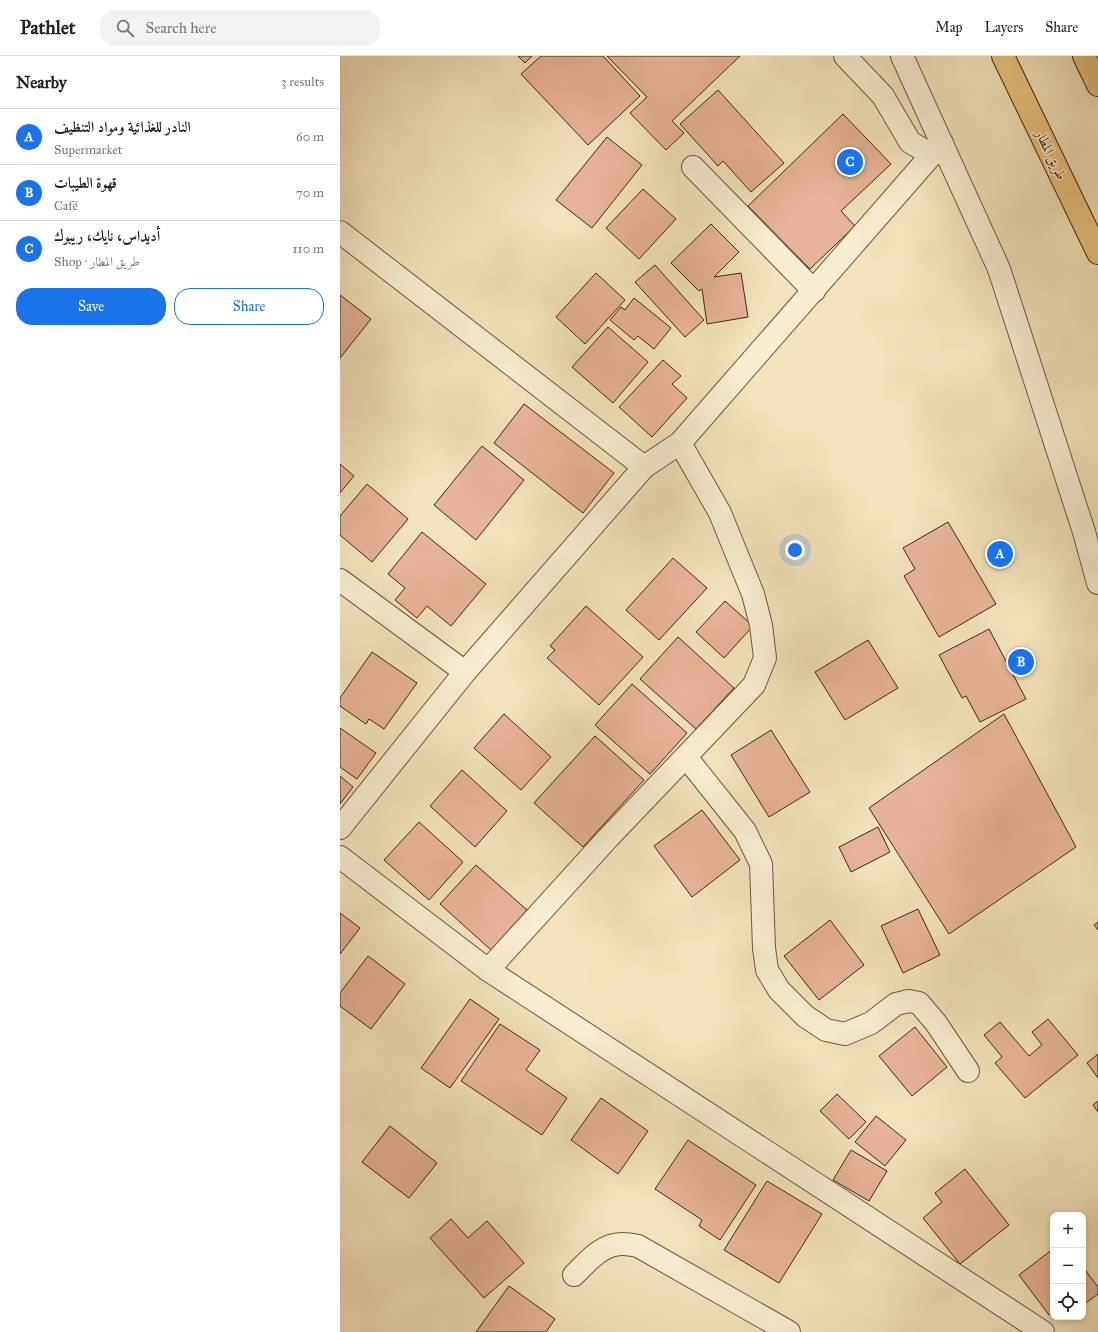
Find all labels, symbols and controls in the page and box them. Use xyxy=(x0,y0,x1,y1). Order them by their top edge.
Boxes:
search box xyxy=(100,10,380,46)
text: Pathlet xyxy=(20,16,76,39)
icon: search xyxy=(114,17,136,39)
text: Search here xyxy=(146,19,217,37)
text: Map xyxy=(935,19,963,36)
text: Layers xyxy=(985,19,1023,36)
text: Share xyxy=(1045,19,1078,36)
text: Nearby xyxy=(16,72,67,93)
text: 3 results xyxy=(281,74,324,90)
text: النادر للغذائية ومواد التنظيف xyxy=(54,118,191,136)
street label: طريق المطار xyxy=(1031,126,1070,183)
text: A xyxy=(25,129,33,145)
text: 60 m xyxy=(296,129,324,145)
text: Supermarket xyxy=(54,142,122,158)
pin: C xyxy=(837,147,863,177)
text: قهوة الطيبات xyxy=(54,174,117,192)
text: B xyxy=(25,185,33,201)
text: 70 m xyxy=(296,185,324,201)
text: Café xyxy=(54,198,78,214)
text: أديداس، نايك، ريبوك xyxy=(54,227,160,245)
text: C xyxy=(25,241,33,257)
text: 110 m xyxy=(292,241,324,257)
text: Shop · طريق المطار xyxy=(54,254,140,270)
button: Save xyxy=(16,288,166,325)
button: Share xyxy=(174,288,324,325)
pin: A xyxy=(987,539,1013,569)
your location xyxy=(785,540,805,560)
pin: B xyxy=(1008,647,1034,677)
map controls xyxy=(1050,1212,1086,1320)
button: + xyxy=(1050,1212,1086,1248)
button: − xyxy=(1050,1248,1086,1284)
button: locate xyxy=(1050,1284,1086,1320)

